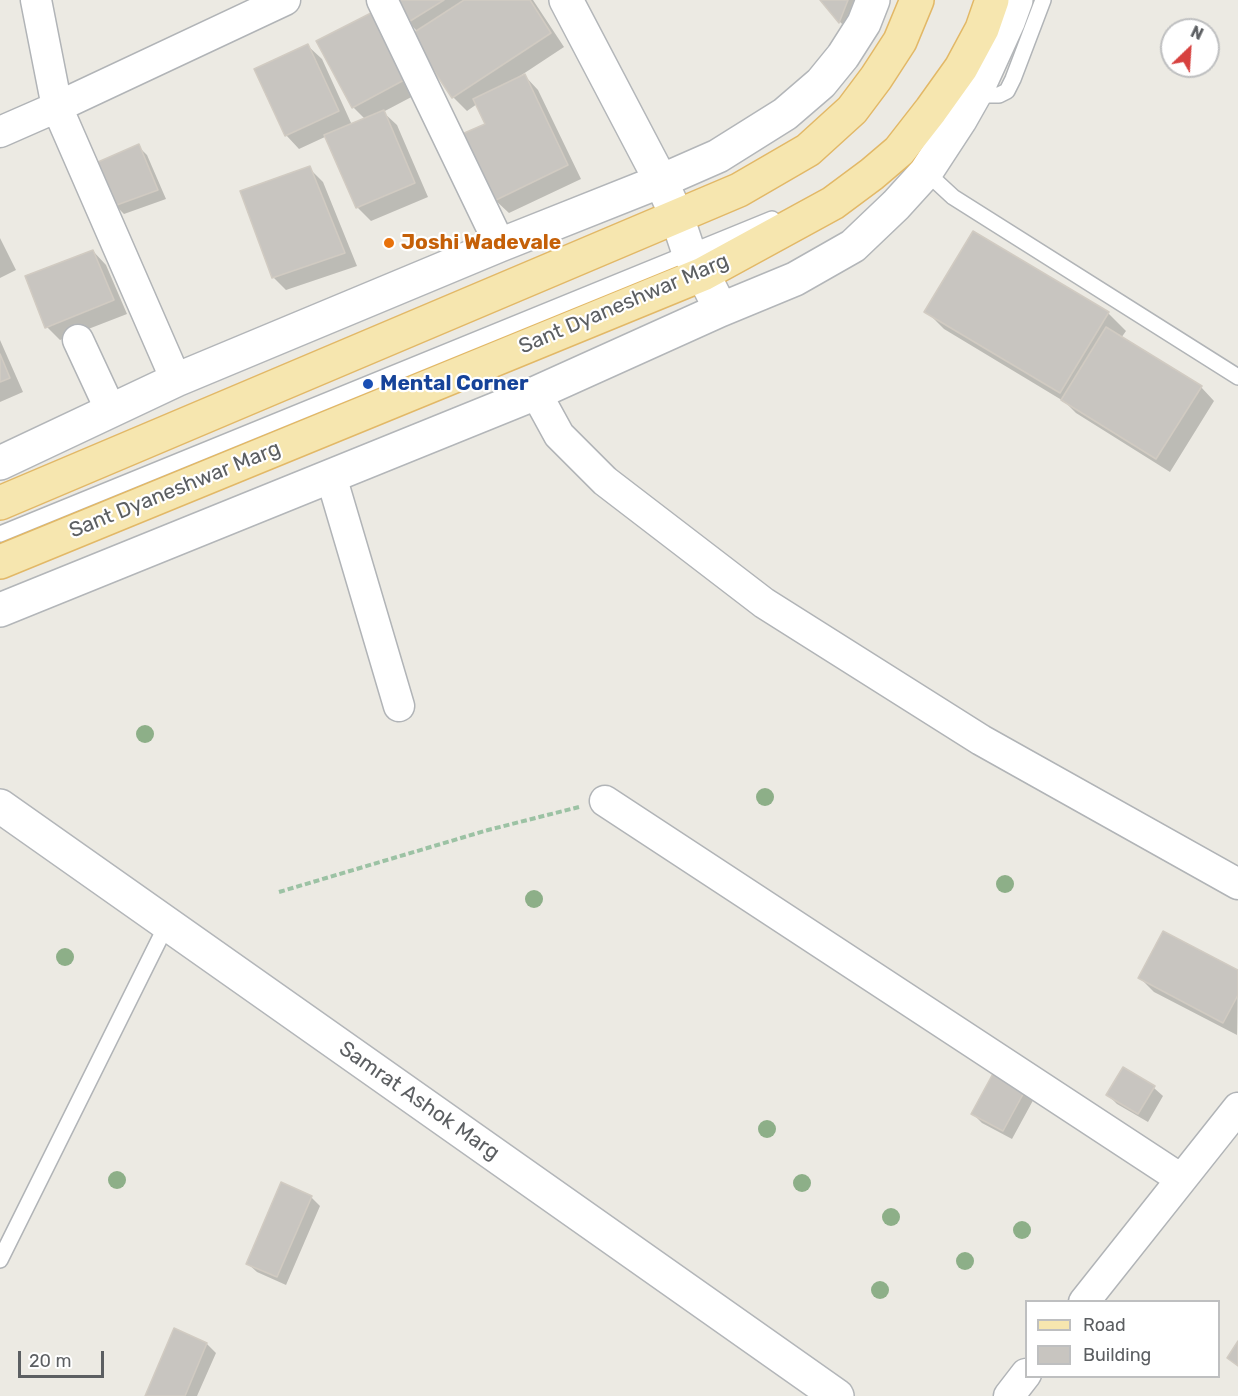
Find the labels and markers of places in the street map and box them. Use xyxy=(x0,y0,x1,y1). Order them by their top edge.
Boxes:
place label: Joshi Wadevale xyxy=(401,230,561,256)
marker: Joshi Wadevale xyxy=(382,236,396,250)
place label: Mental Corner xyxy=(380,371,529,397)
marker: Mental Corner xyxy=(361,377,375,391)

